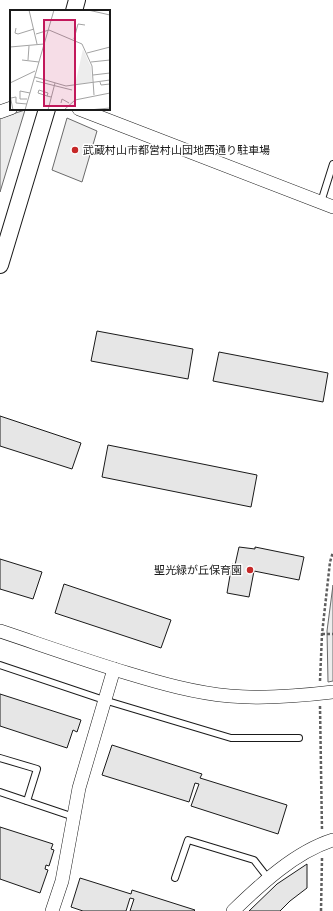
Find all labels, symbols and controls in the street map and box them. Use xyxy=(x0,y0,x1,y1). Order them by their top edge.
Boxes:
inset map xyxy=(10,10,110,110)
place label: 武蔵村山市都営村山団地西通り駐車場 xyxy=(83,143,270,157)
marker: 武蔵村山市都営村山団地西通り駐車場 xyxy=(70,145,80,155)
place label: 聖光緑が丘保育園 xyxy=(154,563,242,577)
marker: 聖光緑が丘保育園 xyxy=(245,565,255,575)

